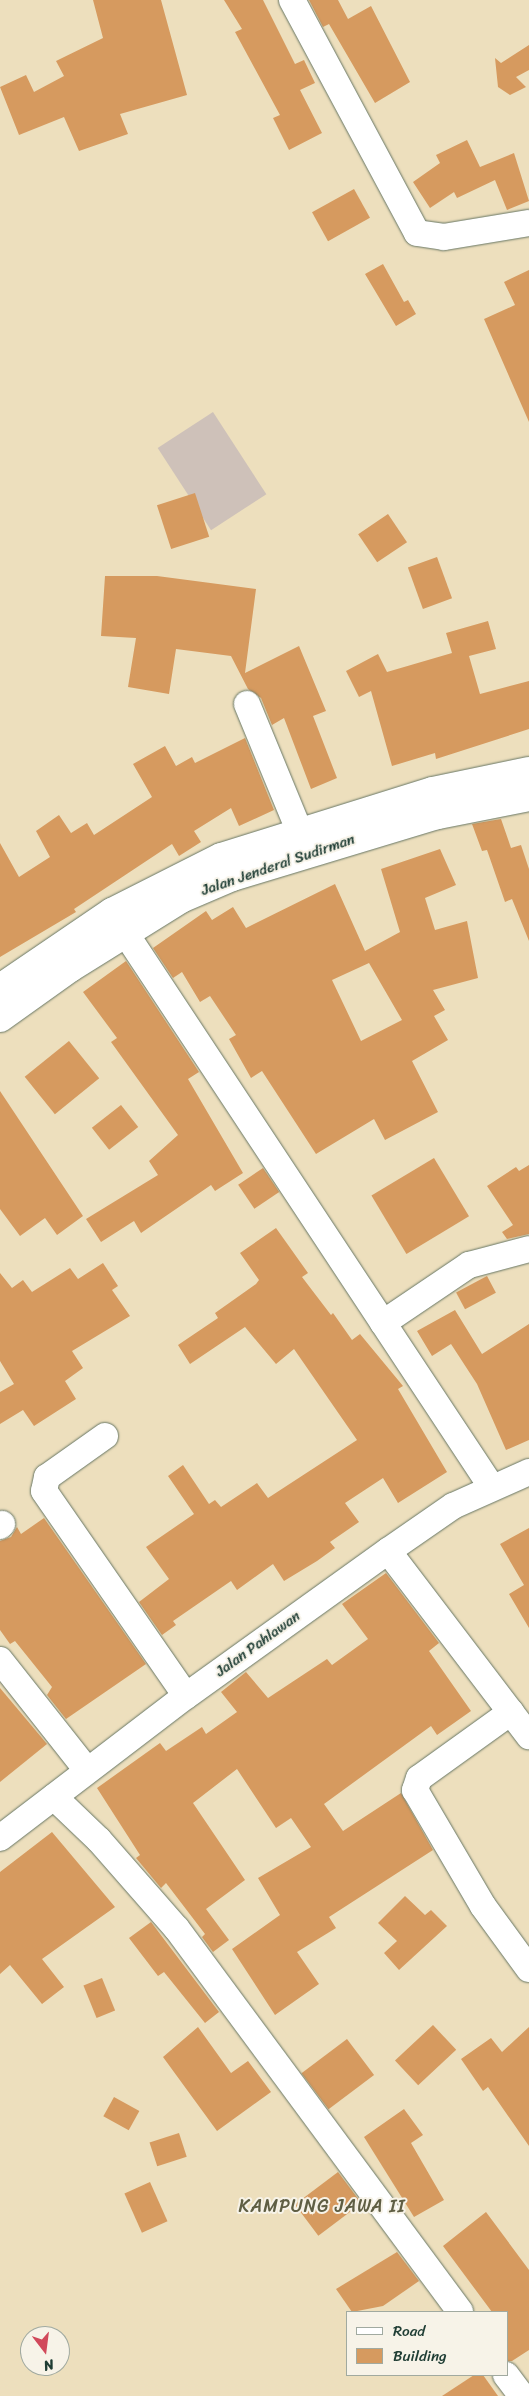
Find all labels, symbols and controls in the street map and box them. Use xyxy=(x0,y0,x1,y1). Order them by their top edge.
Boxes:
street label: Jalan Jenderal Sudirman xyxy=(199,830,357,900)
street label: Jalan Pahlawan xyxy=(212,1607,304,1681)
district label: KAMPUNG JAWA II xyxy=(237,2195,407,2217)
legend xyxy=(346,2311,509,2376)
text: Road xyxy=(393,2318,425,2344)
north arrow xyxy=(20,2326,70,2376)
text: Building xyxy=(393,2343,447,2369)
text: N xyxy=(41,2352,57,2378)

